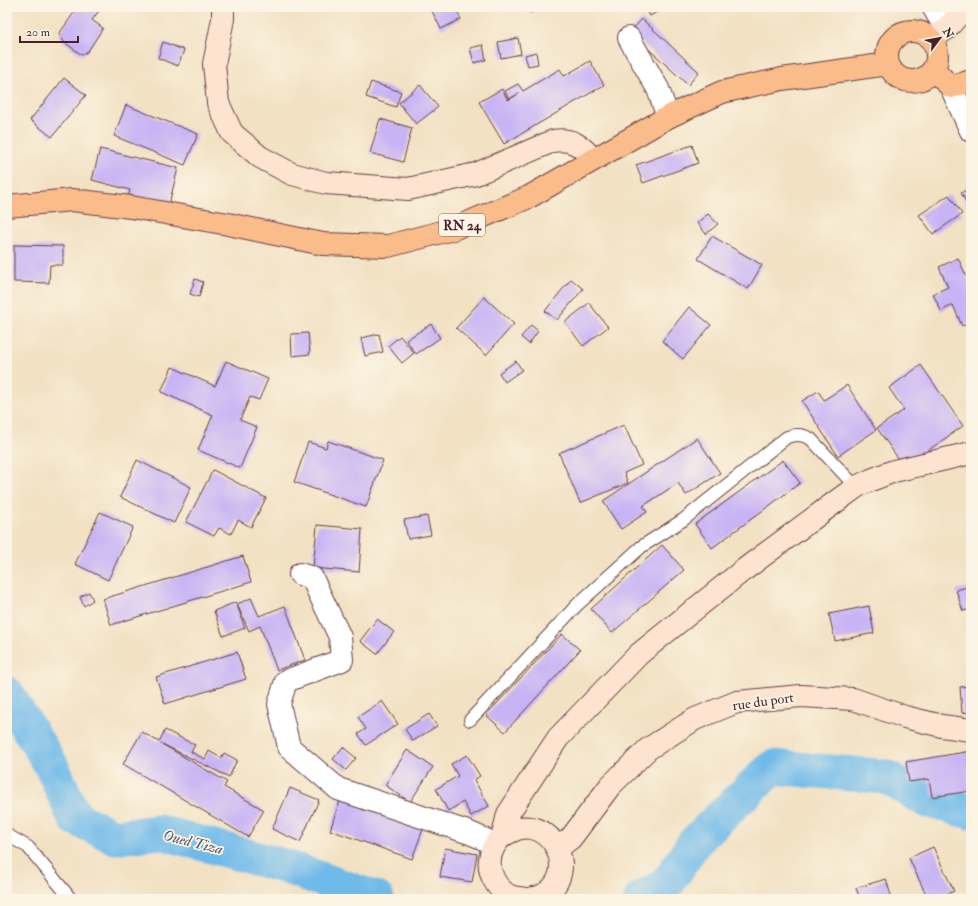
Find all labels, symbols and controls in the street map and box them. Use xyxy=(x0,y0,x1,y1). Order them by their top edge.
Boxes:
scale bar xyxy=(20,18,78,44)
north arrow xyxy=(920,18,960,58)
text: N xyxy=(939,24,957,42)
text: 20 m xyxy=(26,25,51,40)
road number: RN 24 xyxy=(439,214,485,236)
street label: rue du port xyxy=(731,689,795,715)
water label: Oued Tiza xyxy=(161,826,225,859)

